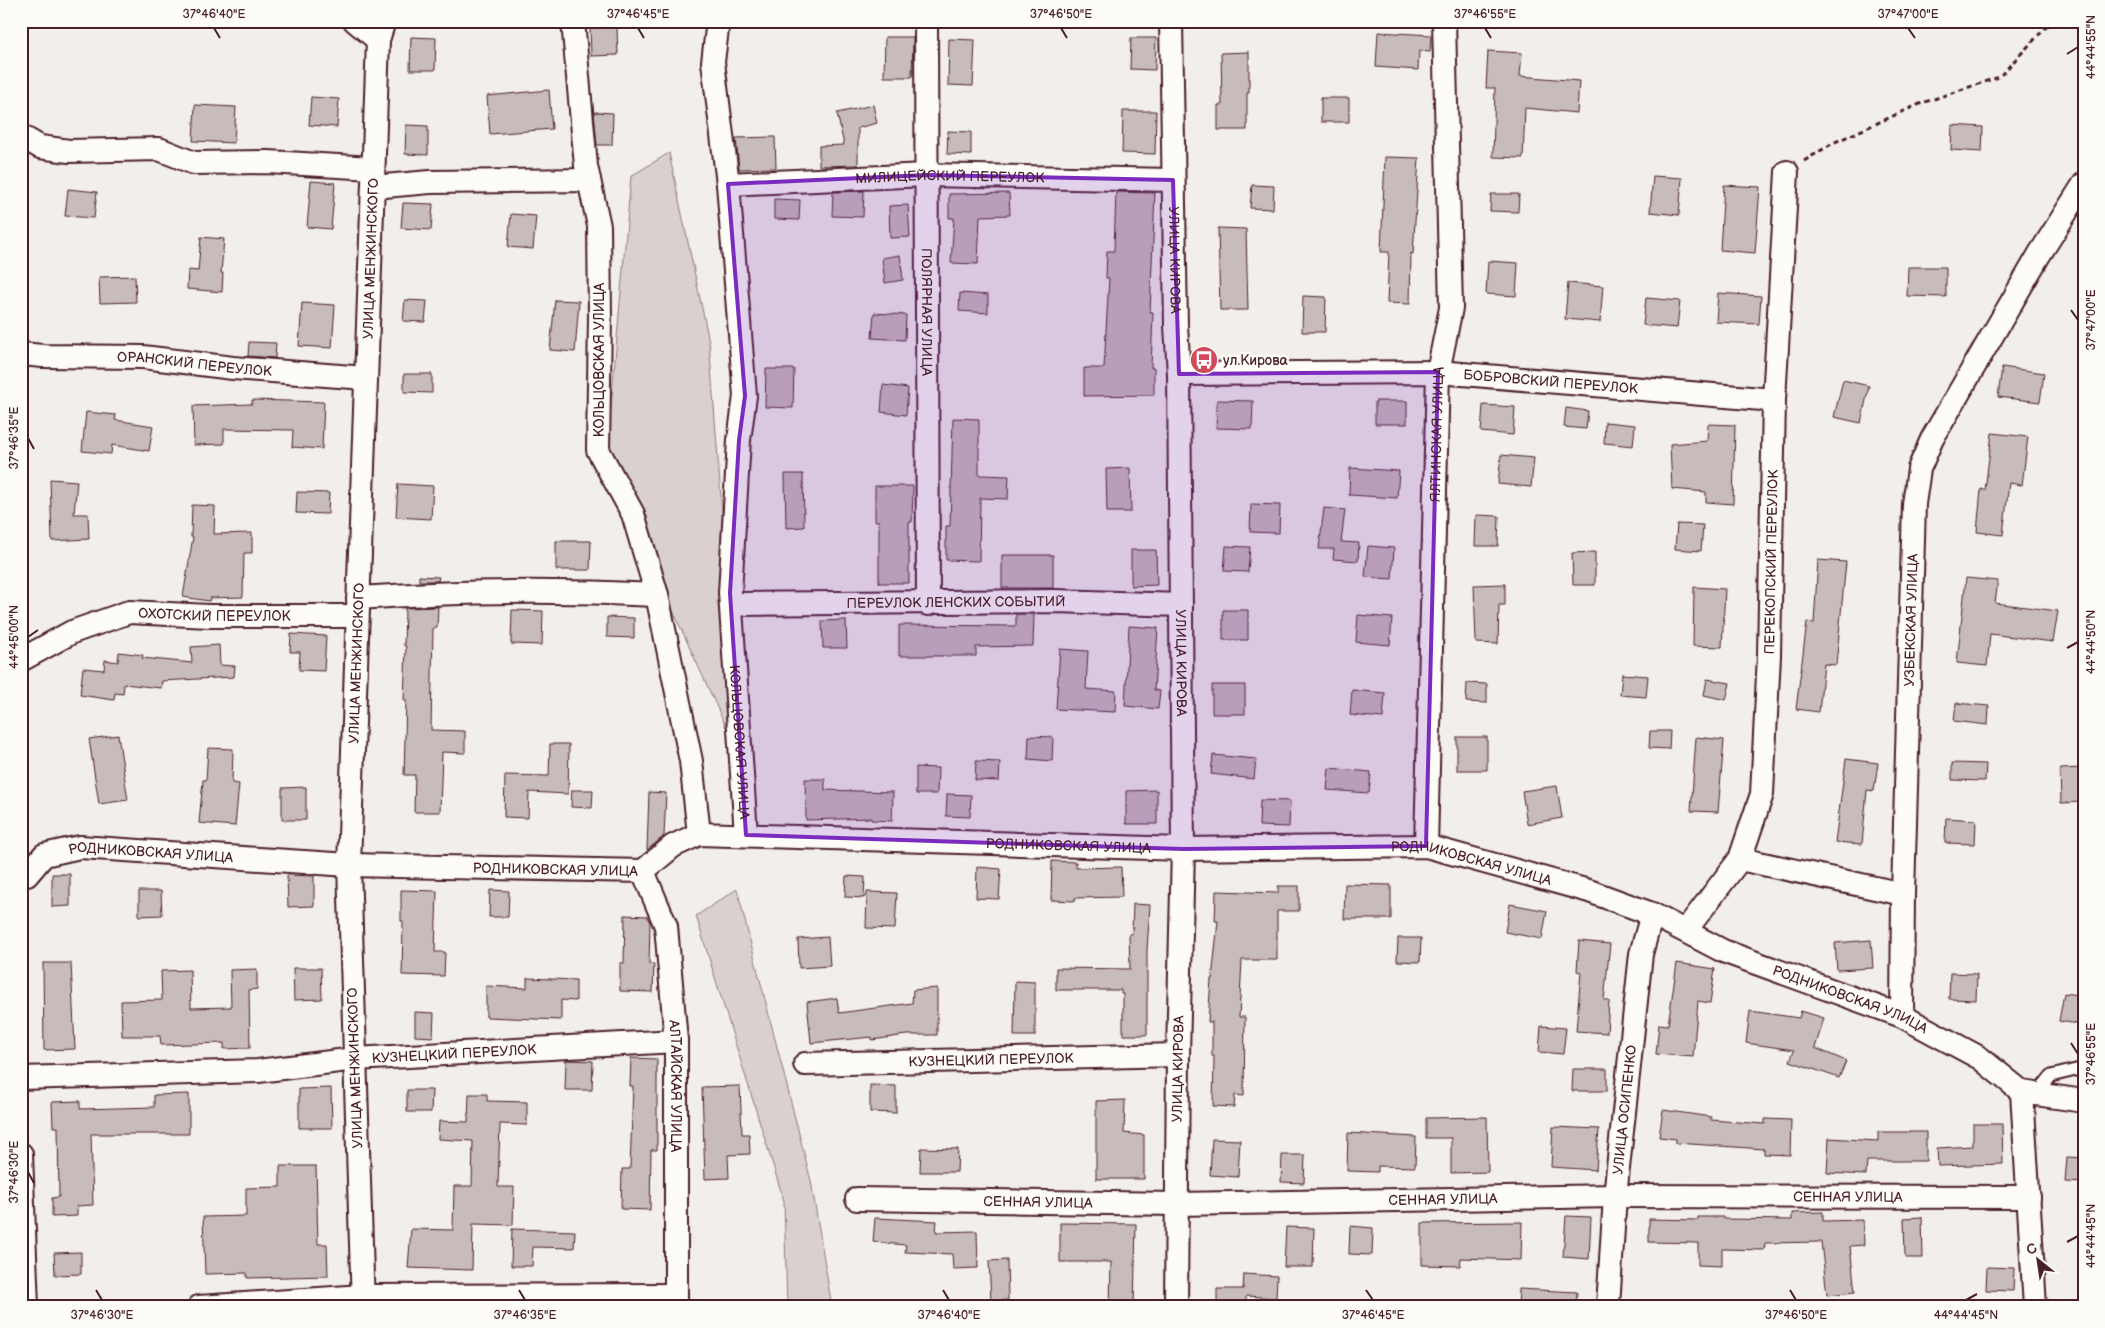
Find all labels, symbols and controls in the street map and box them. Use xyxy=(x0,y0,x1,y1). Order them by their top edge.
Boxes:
text: 37°46'40"E xyxy=(183,7,246,22)
text: 37°46'45"E xyxy=(607,7,669,22)
text: 37°46'50"E xyxy=(1030,7,1092,22)
text: 37°46'55"E xyxy=(1454,7,1516,22)
text: 37°47'00"E xyxy=(1877,7,1939,22)
text: 44°44'55"N xyxy=(2084,15,2099,79)
street label: МИЛИЦЕЙСКИЙ ПЕРЕУЛОК xyxy=(855,166,1046,187)
street label: УЛИЦА МЕНЖИНСКОГО xyxy=(359,178,382,339)
street label: УЛИЦА КИРОВА xyxy=(1166,206,1184,314)
street label: ПОЛЯРНАЯ УЛИЦА xyxy=(918,248,936,377)
street label: КОЛЬЦОВСКАЯ УЛИЦА xyxy=(591,282,608,437)
text: 37°47'00"E xyxy=(2084,289,2099,351)
bus stop icon: ул.Кирова xyxy=(1189,345,1219,375)
street label: ОРАНСКИЙ ПЕРЕУЛОК xyxy=(117,348,274,379)
place label: ул.Кирова xyxy=(1223,352,1289,369)
street label: ЯЛТИНСКАЯ УЛИЦА xyxy=(1426,364,1448,502)
street label: БОБРОВСКИЙ ПЕРЕУЛОК xyxy=(1463,366,1640,397)
text: 37°46'35"E xyxy=(7,407,22,469)
street label: ПЕРЕКОПСКИЙ ПЕРЕУЛОК xyxy=(1761,469,1781,655)
street label: УЗБЕКСКАЯ УЛИЦА xyxy=(1900,553,1921,687)
street label: УЛИЦА МЕНЖИНСКОГО xyxy=(345,583,367,744)
street label: ПЕРЕУЛОК ЛЕНСКИХ СОБЫТИЙ xyxy=(846,592,1066,611)
street label: ОХОТСКИЙ ПЕРЕУЛОК xyxy=(138,604,291,625)
text: 44°45'00"N xyxy=(7,605,22,669)
street label: УЛИЦА КИРОВА xyxy=(1172,609,1190,717)
text: 44°44'50"N xyxy=(2084,610,2099,674)
street label: КОЛЬЦОВСКАЯ УЛИЦА xyxy=(726,664,753,820)
street label: РОДНИКОВСКАЯ УЛИЦА xyxy=(985,834,1152,857)
street label: РОДНИКОВСКАЯ УЛИЦА xyxy=(1391,837,1554,889)
street label: РОДНИКОВСКАЯ УЛИЦА xyxy=(67,838,234,866)
street label: РОДНИКОВСКАЯ УЛИЦА xyxy=(472,859,639,879)
street label: РОДНИКОВСКАЯ УЛИЦА xyxy=(1770,961,1931,1037)
street label: УЛИЦА МЕНЖИНСКОГО xyxy=(344,987,366,1149)
street label: УЛИЦА КИРОВА xyxy=(1169,1015,1187,1123)
street label: АЛТАЙСКАЯ УЛИЦА xyxy=(666,1018,685,1153)
text: 37°46'55"E xyxy=(2084,1023,2099,1085)
street label: КУЗНЕЦКИЙ ПЕРЕУЛОК xyxy=(371,1040,538,1067)
street label: УЛИЦА ОСИПЕНКО xyxy=(1609,1044,1640,1175)
street label: КУЗНЕЦКИЙ ПЕРЕУЛОК xyxy=(908,1049,1075,1070)
text: 37°46'30"E xyxy=(7,1140,22,1203)
street label: СЕННАЯ УЛИЦА xyxy=(1793,1188,1903,1205)
street label: СЕННАЯ УЛИЦА xyxy=(1388,1190,1498,1209)
street label: СЕННАЯ УЛИЦА xyxy=(983,1192,1093,1211)
text: 44°44'45"N xyxy=(2084,1204,2099,1268)
north arrow xyxy=(2012,1236,2062,1286)
text: С xyxy=(2023,1239,2040,1259)
text: 37°46'30"E xyxy=(71,1308,134,1323)
text: 37°46'35"E xyxy=(494,1308,556,1323)
text: 37°46'40"E xyxy=(918,1308,981,1323)
text: 37°46'45"E xyxy=(1342,1308,1404,1323)
text: 37°46'50"E xyxy=(1765,1308,1827,1323)
text: 44°44'45"N xyxy=(1934,1308,1998,1323)

